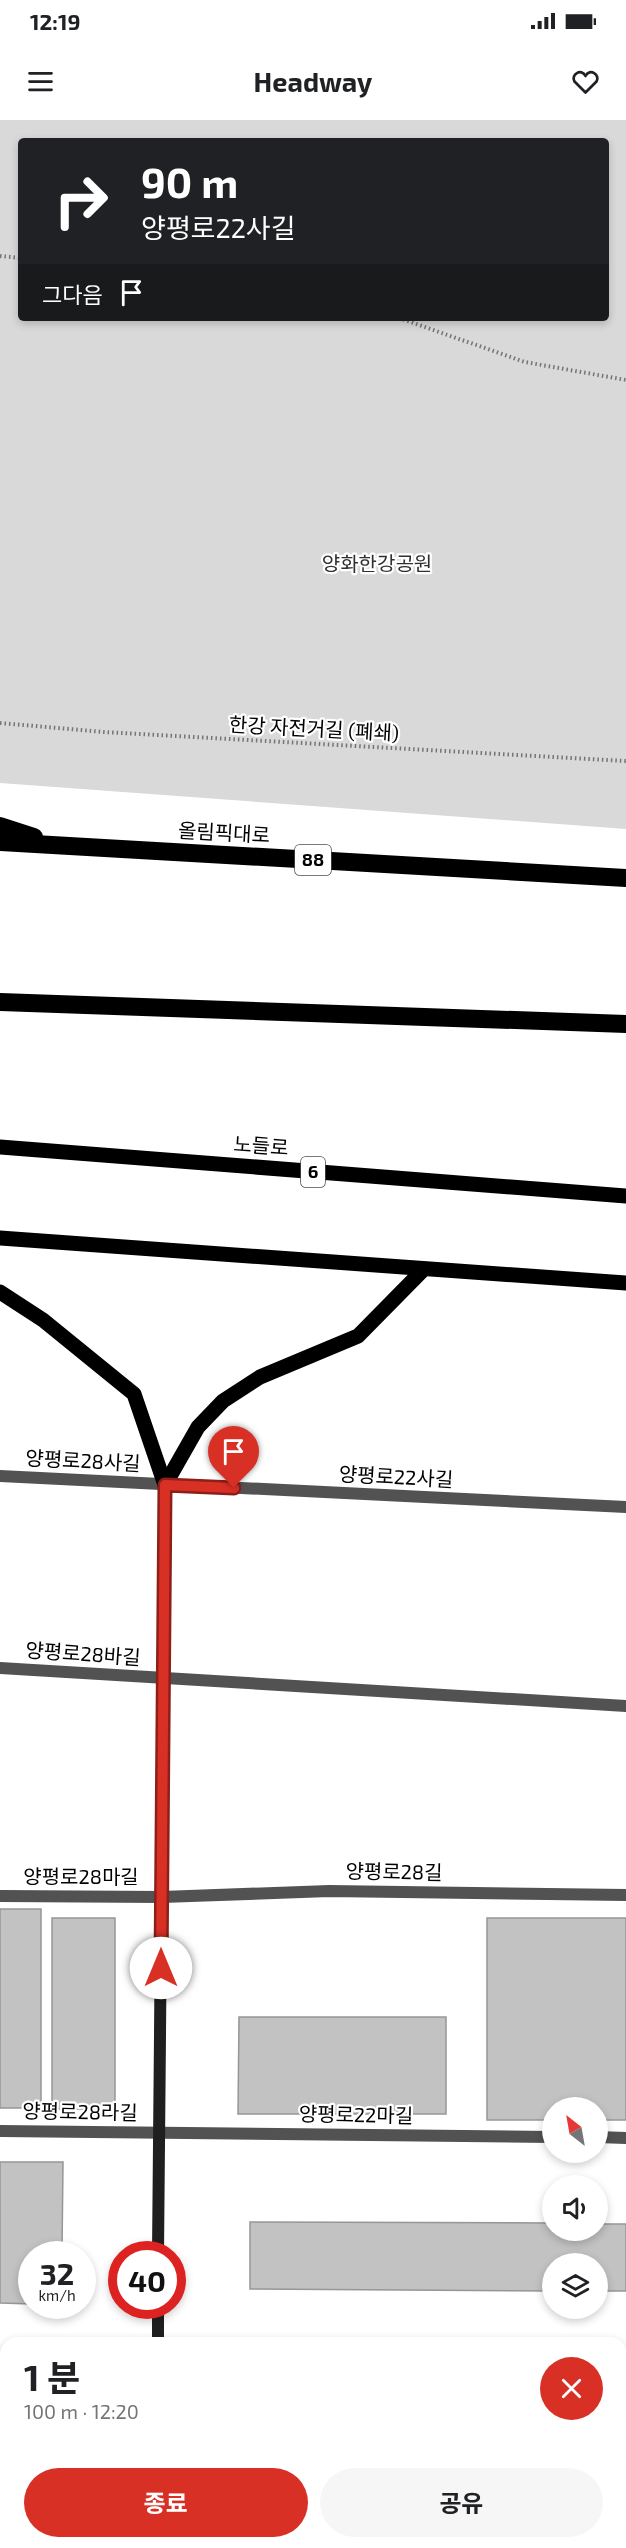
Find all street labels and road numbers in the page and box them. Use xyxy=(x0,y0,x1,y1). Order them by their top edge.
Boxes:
street label: 한강 자전거길 (폐쇄) xyxy=(228,712,400,744)
street label: 올림픽대로 xyxy=(177,818,271,846)
road number: 88 xyxy=(295,845,331,875)
street label: 노들로 xyxy=(233,1131,289,1159)
road number: 6 xyxy=(301,1157,325,1187)
street label: 양평로28사길 xyxy=(25,1445,141,1475)
street label: 양평로22사길 xyxy=(338,1461,454,1491)
street label: 양평로28바길 xyxy=(25,1637,141,1669)
street label: 양평로28길 xyxy=(345,1858,443,1884)
street label: 양평로28마길 xyxy=(23,1864,139,1888)
street label: 양평로28라길 xyxy=(22,2098,138,2124)
street label: 양평로22마길 xyxy=(299,2101,413,2127)

